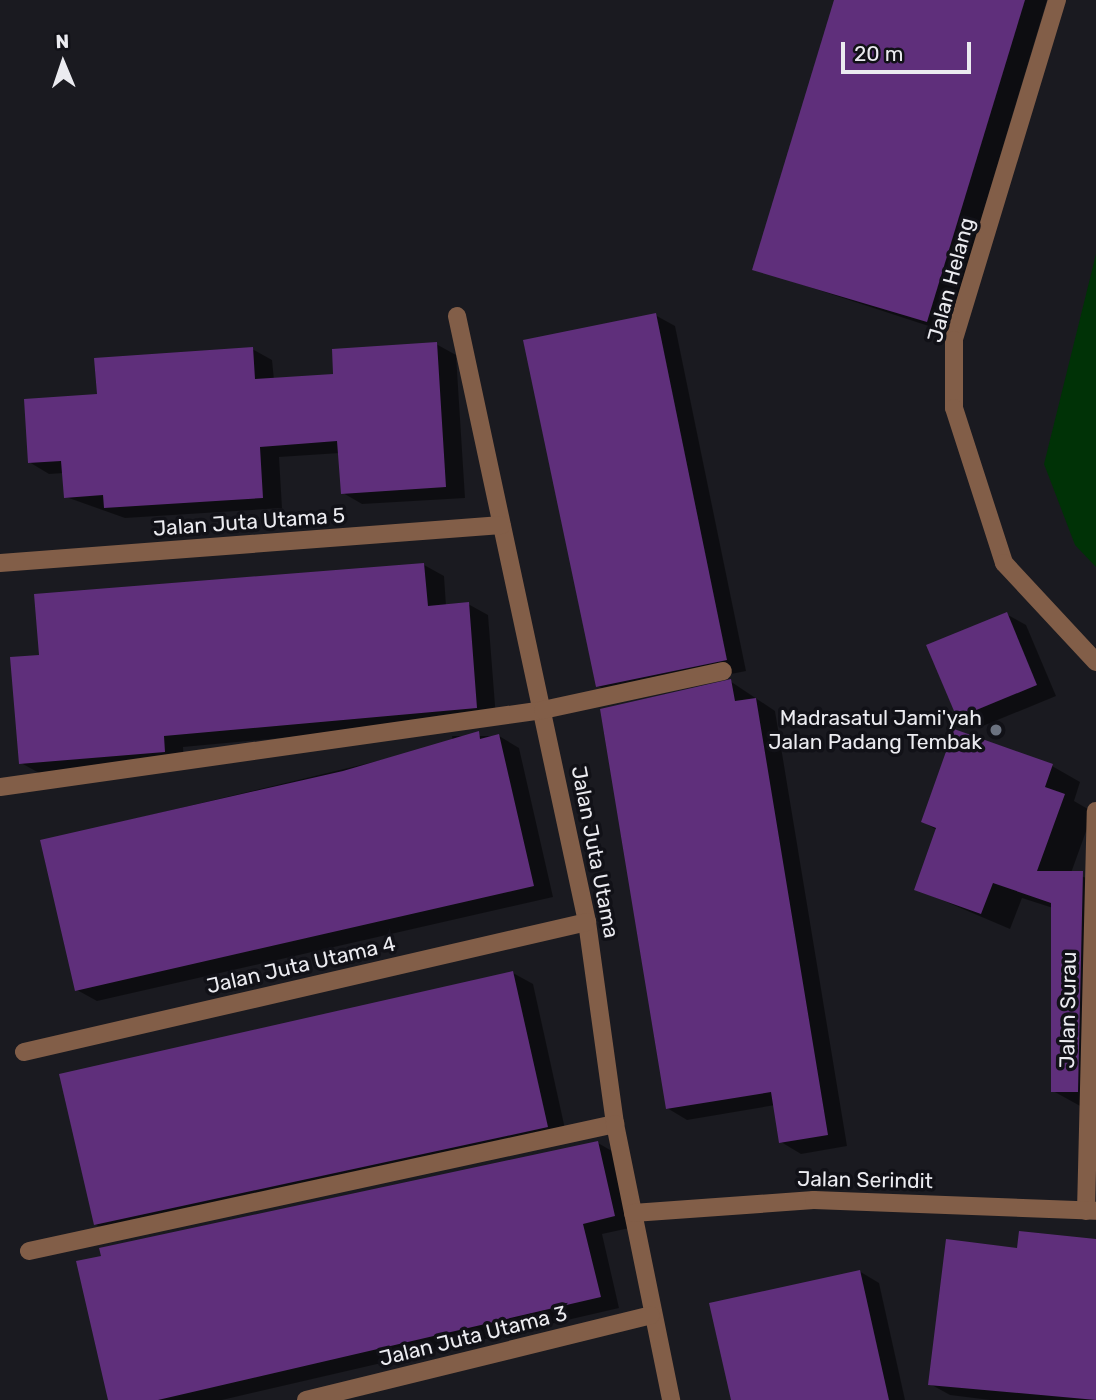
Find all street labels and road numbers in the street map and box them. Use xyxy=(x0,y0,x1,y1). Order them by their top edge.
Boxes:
street label: Jalan Helang xyxy=(922,215,980,345)
street label: Jalan Juta Utama 5 xyxy=(152,503,346,541)
street label: Jalan Juta Utama xyxy=(566,764,624,940)
street label: Jalan Juta Utama 4 xyxy=(204,931,398,999)
street label: Jalan Surau xyxy=(1054,951,1082,1069)
street label: Jalan Serindit xyxy=(797,1166,933,1194)
street label: Jalan Juta Utama 3 xyxy=(376,1300,570,1372)

